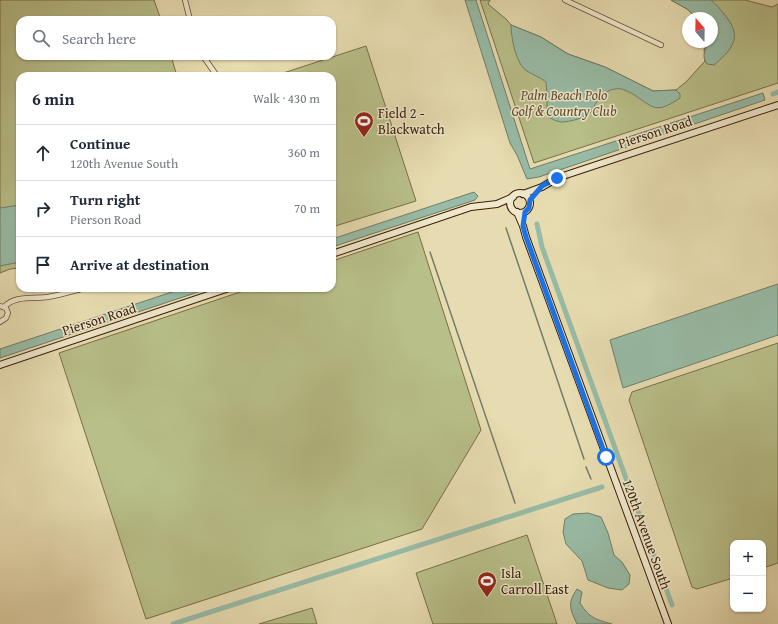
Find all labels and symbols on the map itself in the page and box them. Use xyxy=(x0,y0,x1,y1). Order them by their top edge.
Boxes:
north arrow xyxy=(682,12,718,48)
park label: Palm Beach Polo Golf & Country Club xyxy=(511,85,617,121)
place label: Field 2 - Blackwatch xyxy=(378,103,445,139)
sports icon: Field 2 - Blackwatch xyxy=(353,110,375,138)
street label: Pierson Road xyxy=(615,110,695,153)
route end xyxy=(548,169,566,187)
street label: Pierson Road xyxy=(59,297,139,340)
route start xyxy=(597,448,615,466)
street label: 120th Avenue South xyxy=(618,476,676,592)
place label: Isla Carroll East xyxy=(501,563,569,599)
sports icon: Isla Carroll East xyxy=(476,570,498,598)

